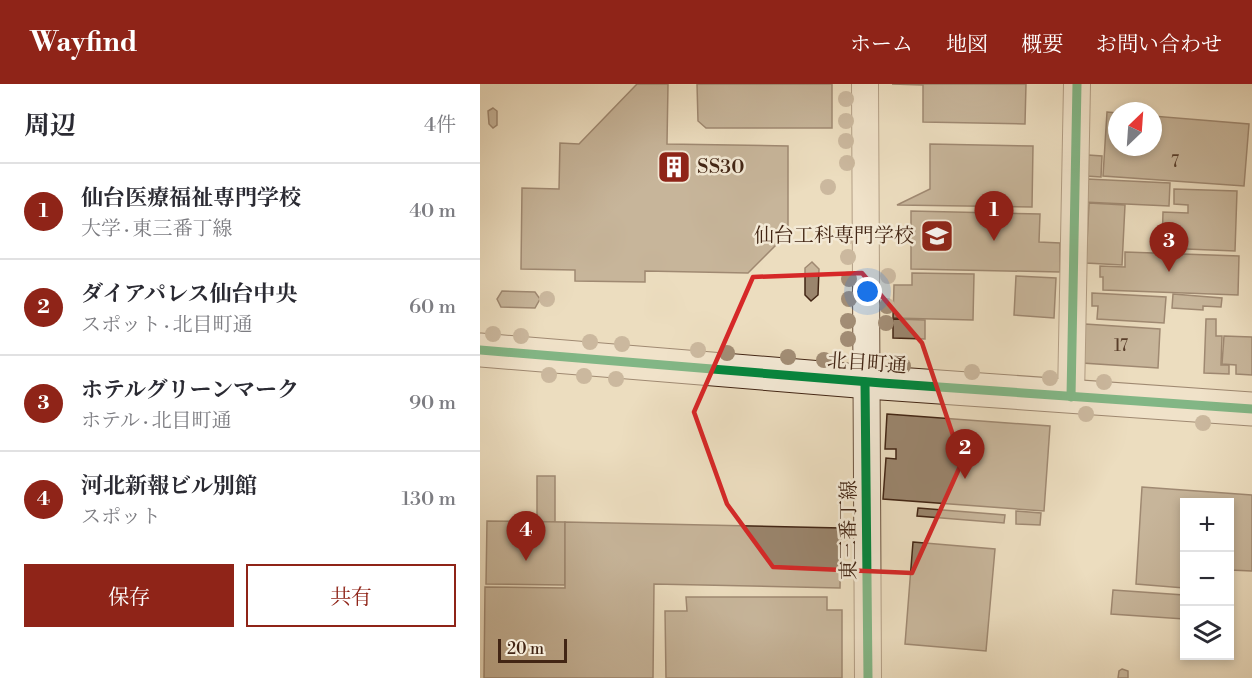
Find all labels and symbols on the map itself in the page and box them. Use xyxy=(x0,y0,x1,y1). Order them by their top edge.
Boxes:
north arrow xyxy=(1108,102,1162,156)
building icon: SS30 xyxy=(656,149,692,185)
house number: 7 xyxy=(1171,152,1179,172)
place label: SS30 xyxy=(697,155,744,180)
pin: 1 xyxy=(974,192,1014,241)
school or university icon: 仙台工科専門学校 xyxy=(919,218,955,254)
pin: 3 xyxy=(1150,222,1188,272)
place label: 仙台工科専門学校 xyxy=(754,224,914,249)
your location xyxy=(853,277,882,306)
house number: 17 xyxy=(1114,336,1128,356)
street label: 北目町通 xyxy=(826,349,908,379)
pin: 2 xyxy=(946,430,984,479)
street label: 東三番丁線 xyxy=(837,480,862,580)
pin: 4 xyxy=(506,512,546,561)
scale bar xyxy=(498,636,567,664)

